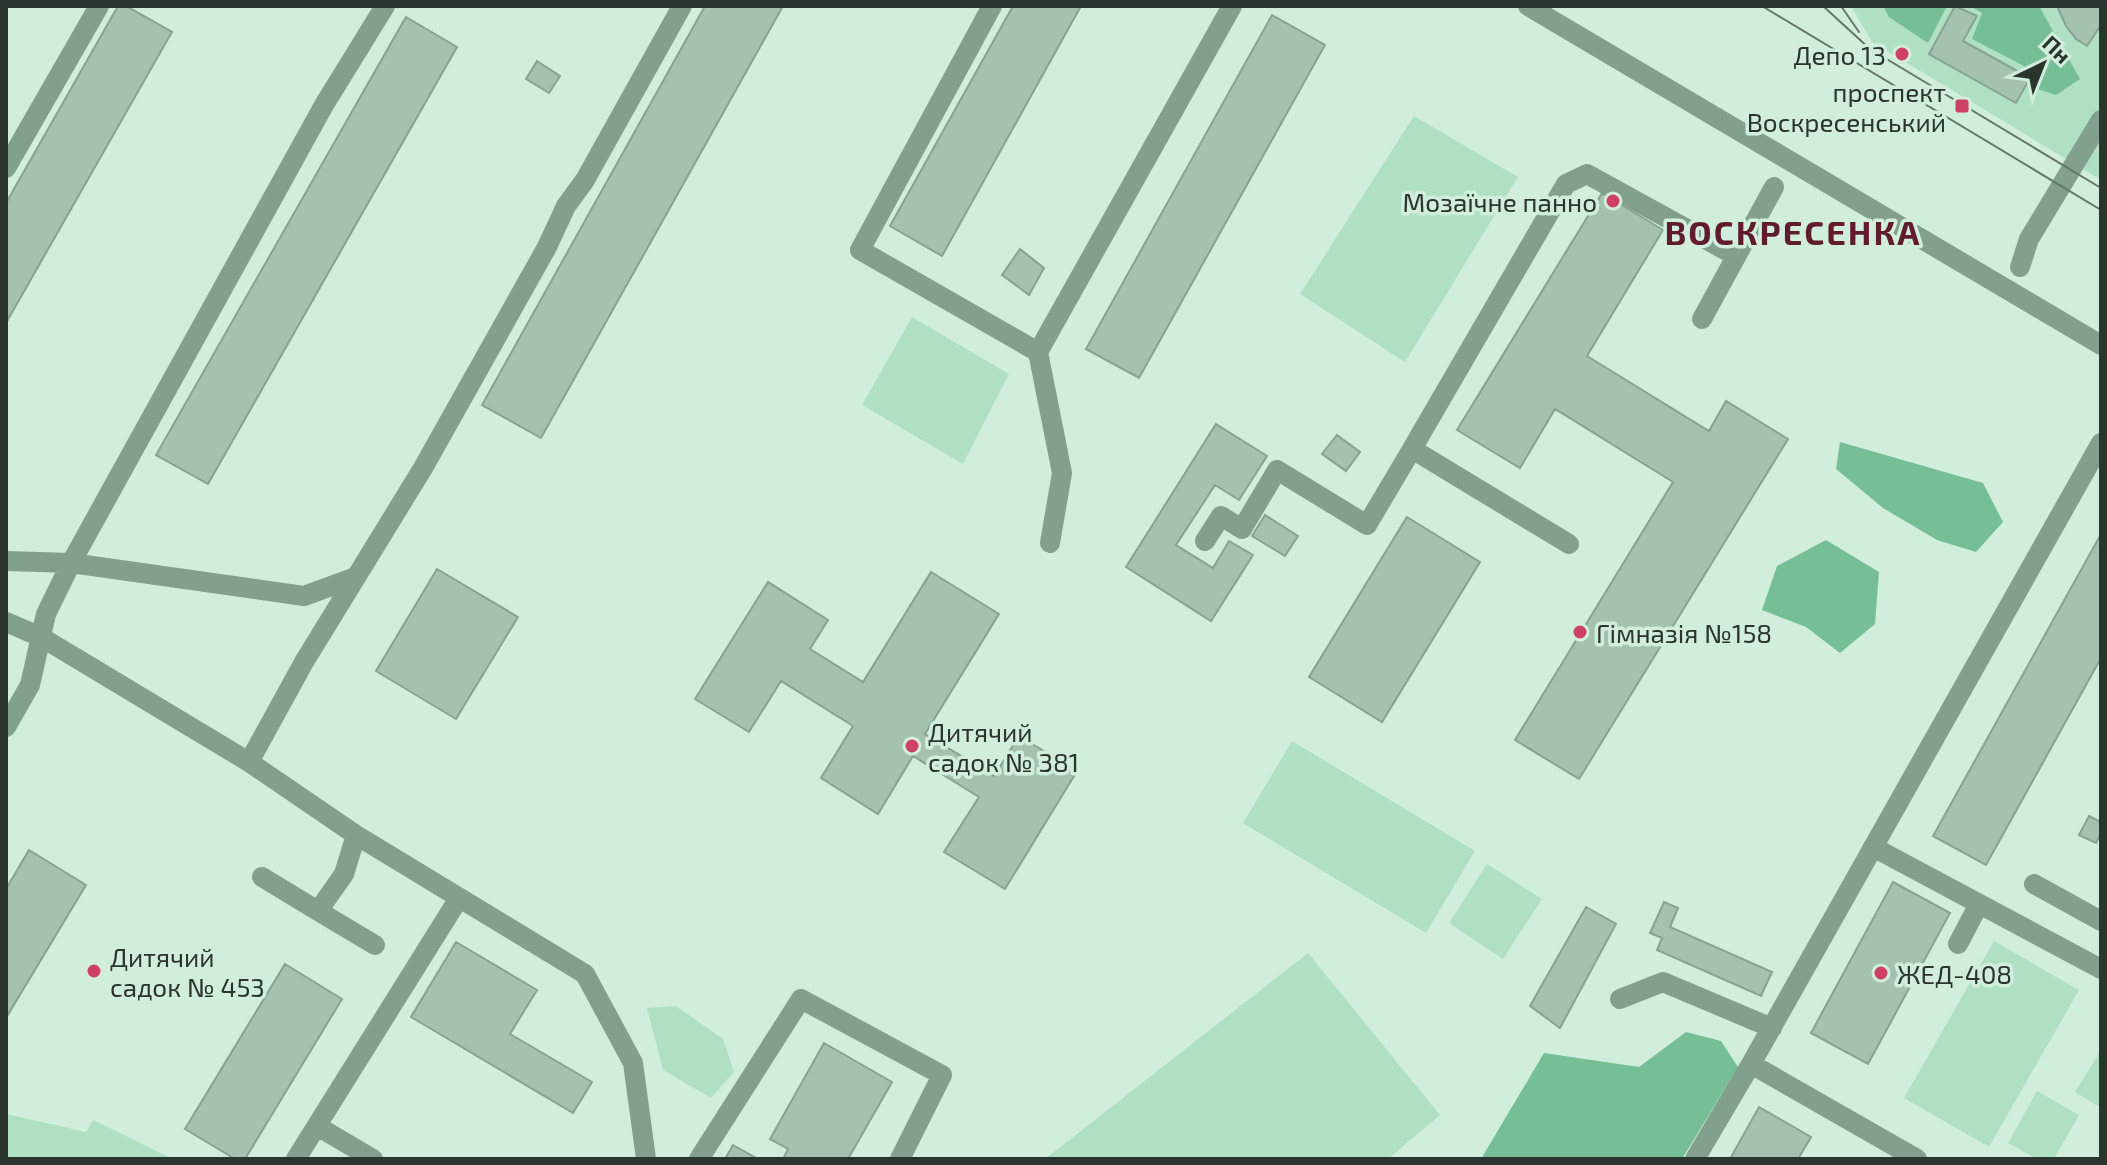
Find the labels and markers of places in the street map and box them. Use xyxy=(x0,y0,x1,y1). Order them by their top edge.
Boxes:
place label: Депо 13 xyxy=(1794,39,1886,70)
marker: Депо 13 xyxy=(1893,45,1911,63)
place label: проспект Воскресенський xyxy=(1747,76,1946,137)
marker: проспект Воскресенський xyxy=(1953,97,1971,115)
place label: Мозаїчне панно xyxy=(1403,186,1597,217)
marker: Мозаїчне панно xyxy=(1604,192,1622,210)
place label: Гімназія №158 xyxy=(1596,617,1772,648)
marker: Гімназія №158 xyxy=(1571,623,1589,641)
place label: Дитячий садок № 381 xyxy=(928,716,1079,777)
marker: Дитячий садок № 381 xyxy=(903,737,921,755)
place label: Дитячий садок № 453 xyxy=(110,941,265,1002)
place label: ЖЕД-408 xyxy=(1897,958,2012,989)
marker: Дитячий садок № 453 xyxy=(85,962,103,980)
marker: ЖЕД-408 xyxy=(1872,964,1890,982)

